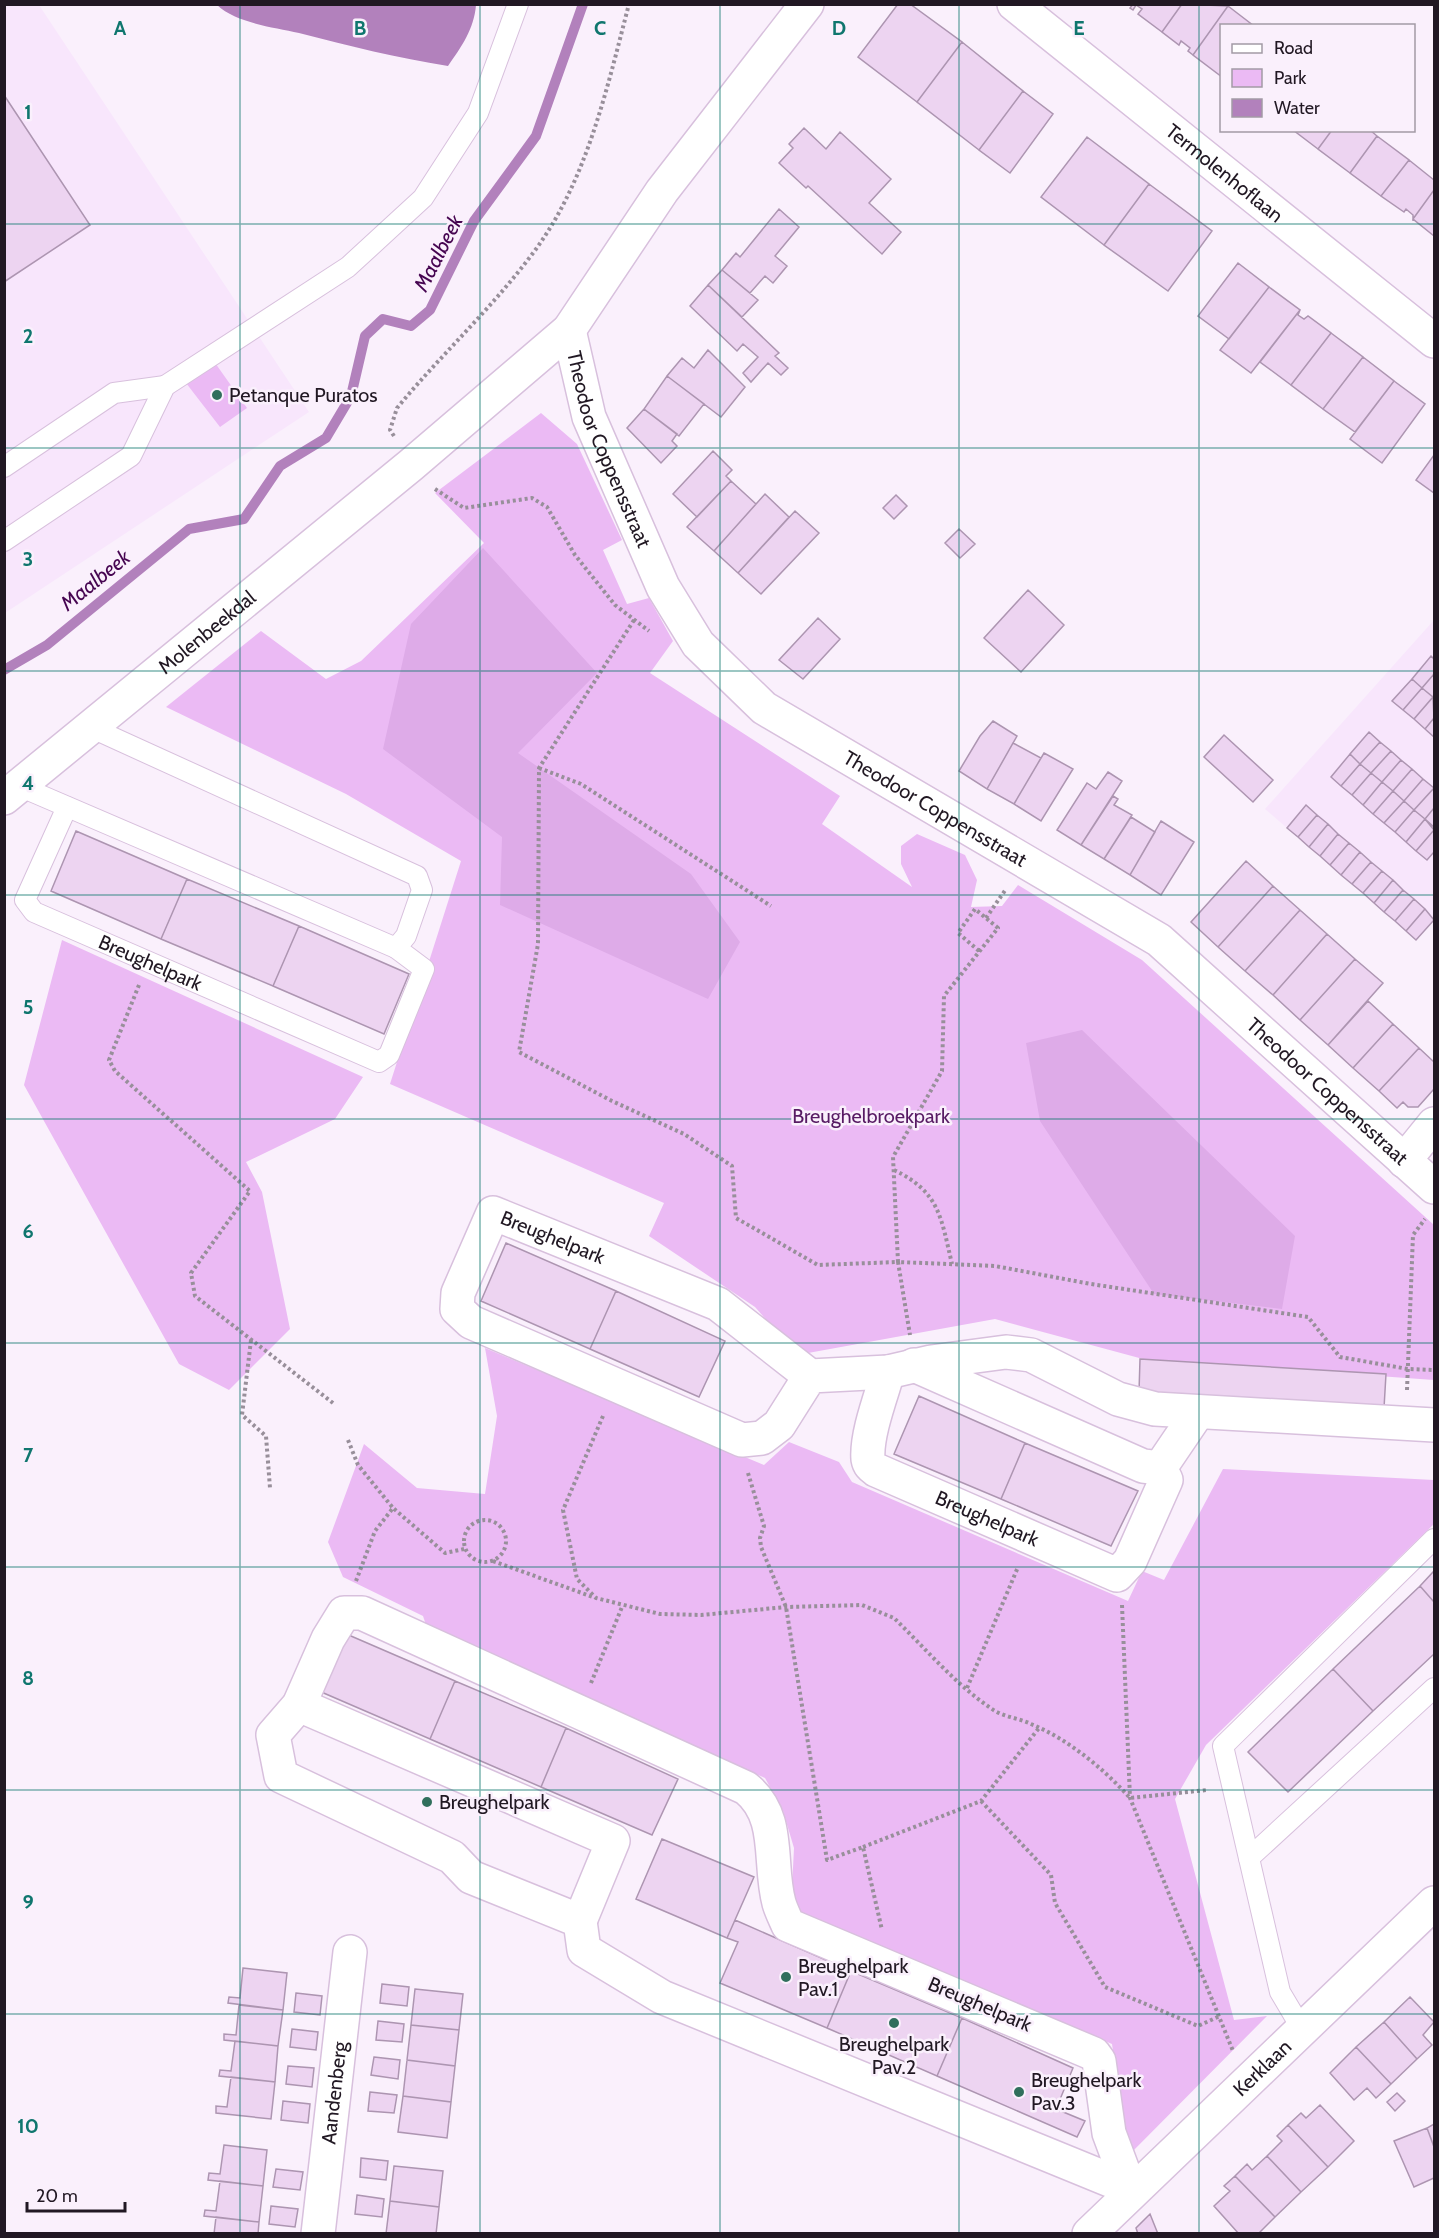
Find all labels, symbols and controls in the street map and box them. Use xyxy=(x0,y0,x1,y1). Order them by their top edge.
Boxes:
text: A xyxy=(114,16,127,40)
text: B xyxy=(354,16,366,40)
text: C xyxy=(594,16,606,40)
text: D xyxy=(832,16,846,40)
text: E xyxy=(1073,16,1085,40)
legend xyxy=(1220,24,1415,132)
text: Road xyxy=(1274,37,1313,59)
text: Park xyxy=(1274,67,1307,89)
text: Water xyxy=(1274,97,1320,119)
text: 1 xyxy=(24,100,32,124)
street label: Termolenhoflaan xyxy=(1161,119,1288,227)
water label: Maalbeek xyxy=(408,210,468,296)
text: 2 xyxy=(23,324,33,348)
street label: Theodoor Coppensstraat xyxy=(562,348,656,551)
place label: Petanque Puratos xyxy=(229,383,378,407)
marker: Petanque Puratos xyxy=(210,388,224,402)
water label: Maalbeek xyxy=(54,544,136,616)
text: 3 xyxy=(23,547,33,571)
street label: Molenbeekdal xyxy=(153,585,260,679)
street label: Theodoor Coppensstraat xyxy=(839,745,1031,872)
text: 4 xyxy=(22,771,34,795)
street label: Breughelpark xyxy=(95,930,206,996)
text: 5 xyxy=(23,995,33,1019)
street label: Theodoor Coppensstraat xyxy=(1242,1013,1413,1170)
park label: Breughelbroekpark xyxy=(792,1104,950,1128)
street label: Breughelpark xyxy=(497,1205,609,1269)
text: 6 xyxy=(22,1219,34,1243)
text: 7 xyxy=(23,1443,34,1467)
street label: Breughelpark xyxy=(932,1485,1043,1552)
text: 8 xyxy=(22,1666,34,1690)
place label: Breughelpark xyxy=(439,1790,549,1814)
marker: Breughelpark xyxy=(420,1795,434,1809)
text: 9 xyxy=(22,1890,34,1914)
place label: Breughelpark Pav.1 xyxy=(798,1954,908,2001)
marker: Breughelpark Pav.1 xyxy=(779,1970,793,1984)
street label: Breughelpark xyxy=(925,1971,1036,2037)
marker: Breughelpark Pav.2 xyxy=(887,2016,901,2030)
place label: Breughelpark Pav.2 xyxy=(839,2032,949,2079)
street label: Kerklaan xyxy=(1228,2034,1296,2101)
street label: Aandenberg xyxy=(316,2039,352,2146)
place label: Breughelpark Pav.3 xyxy=(1031,2068,1141,2115)
marker: Breughelpark Pav.3 xyxy=(1012,2085,1026,2099)
text: 10 xyxy=(17,2114,39,2138)
scale bar xyxy=(27,2175,124,2213)
text: 20 m xyxy=(36,2185,78,2207)

